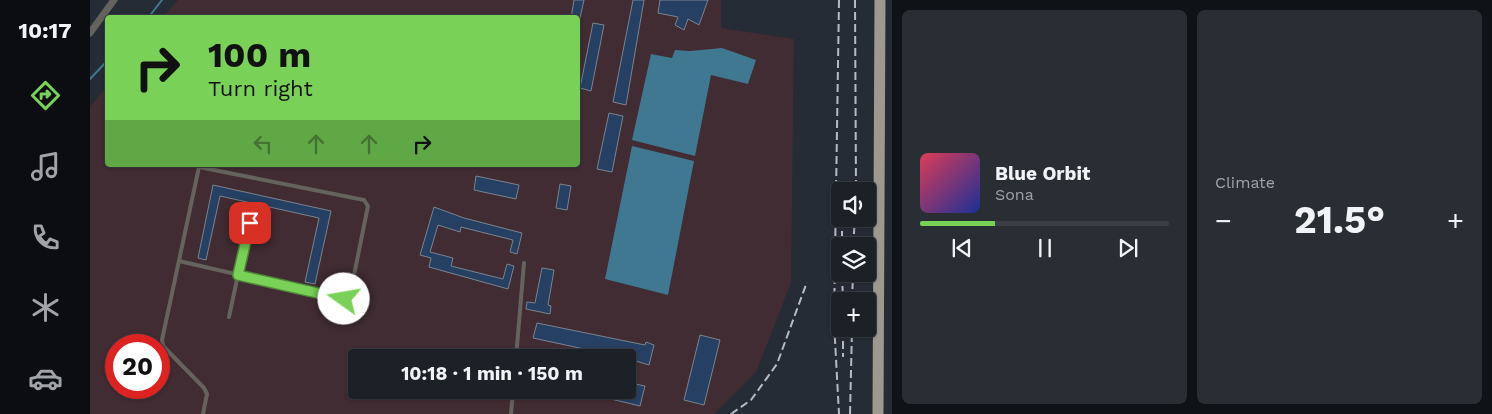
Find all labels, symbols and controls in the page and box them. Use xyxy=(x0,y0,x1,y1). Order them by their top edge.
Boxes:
text: 10:17 xyxy=(18,18,72,43)
text: 100 m xyxy=(208,34,311,76)
icon: right xyxy=(125,35,190,100)
text: Turn right xyxy=(208,76,313,101)
icon: directions xyxy=(28,78,63,113)
icon: left xyxy=(249,130,277,158)
icon: ahead xyxy=(302,130,330,158)
icon: ahead xyxy=(355,130,383,158)
icon: right xyxy=(408,130,436,158)
icon: music xyxy=(28,149,63,184)
text: Blue Orbit xyxy=(995,162,1090,185)
text: Climate xyxy=(1215,173,1275,192)
map controls xyxy=(831,182,876,337)
button: sound xyxy=(831,182,876,227)
text: Sona xyxy=(995,185,1034,204)
text: 21.5° xyxy=(1294,198,1385,242)
pin xyxy=(229,202,271,244)
text: − xyxy=(1215,204,1232,237)
text: + xyxy=(1447,204,1464,237)
icon: arrive xyxy=(236,209,264,237)
icon: phone xyxy=(28,220,63,255)
icon: previous xyxy=(948,234,976,262)
icon: pause xyxy=(1031,234,1059,262)
icon: next xyxy=(1114,234,1142,262)
button: layers xyxy=(831,237,876,282)
position arrow xyxy=(317,272,369,324)
icon: climate xyxy=(28,290,63,325)
button: + xyxy=(831,292,876,337)
speed limit sign: 20 xyxy=(105,334,170,399)
icon: car xyxy=(28,361,63,396)
text: 10:18 · 1 min · 150 m xyxy=(401,362,583,385)

